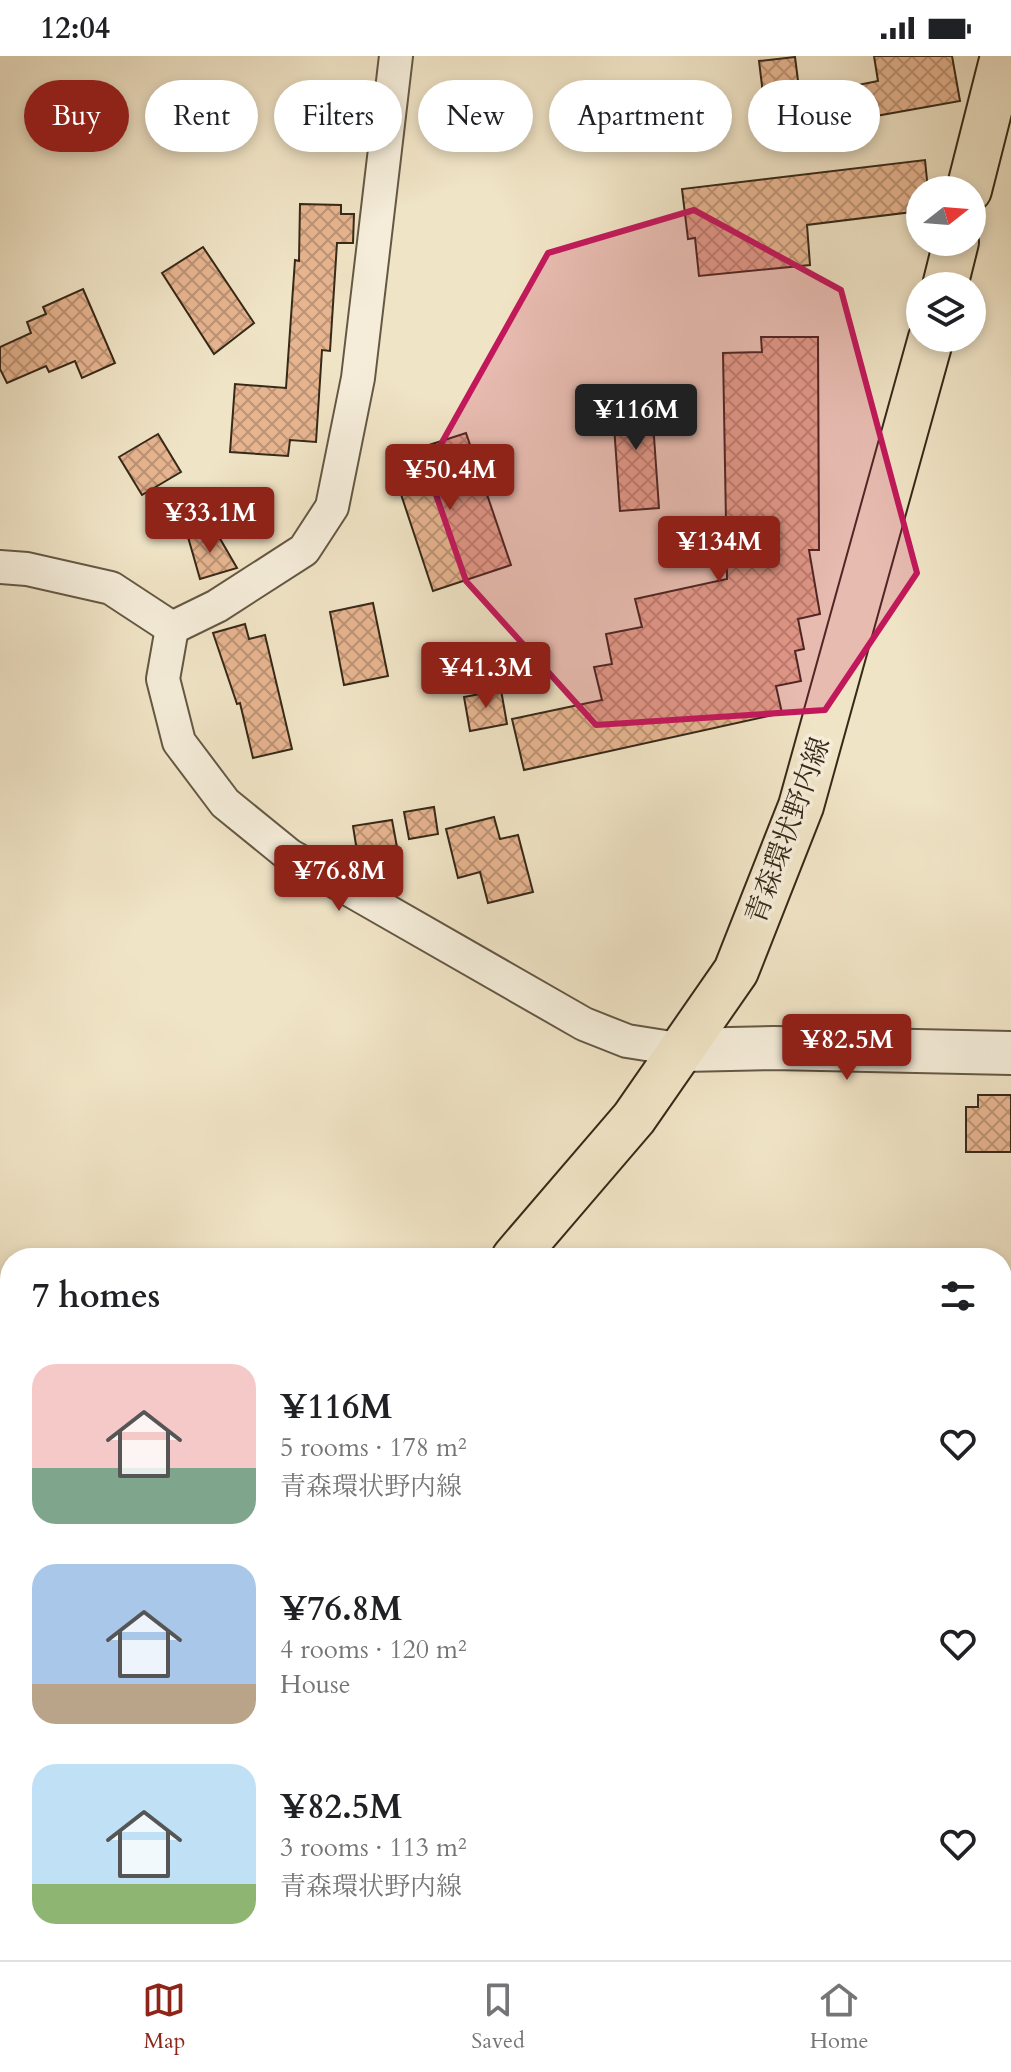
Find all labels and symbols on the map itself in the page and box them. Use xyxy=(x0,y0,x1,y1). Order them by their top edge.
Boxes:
north arrow xyxy=(906,176,986,256)
pin: ¥116M xyxy=(580,384,692,452)
pin: ¥50.4M xyxy=(385,444,515,512)
pin: ¥33.1M xyxy=(145,487,275,555)
pin: ¥134M xyxy=(663,516,775,584)
pin: ¥41.3M xyxy=(421,642,551,710)
street label: 青森環状野内線 xyxy=(737,732,839,929)
pin: ¥76.8M xyxy=(274,845,404,913)
pin: ¥82.5M xyxy=(782,1014,912,1082)

